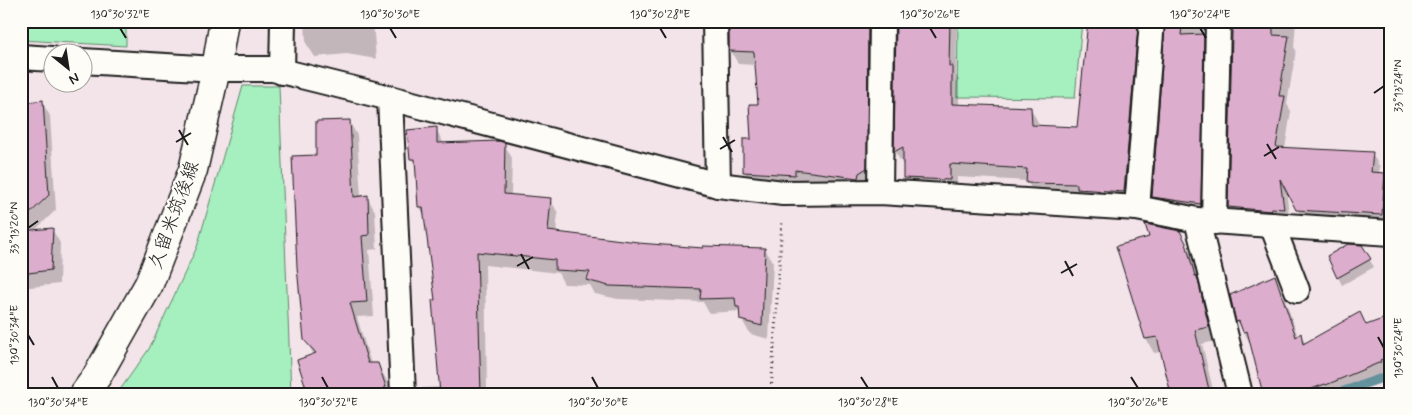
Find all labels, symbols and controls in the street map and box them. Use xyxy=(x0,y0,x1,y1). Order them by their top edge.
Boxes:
text: 130°30'32"E xyxy=(90,7,150,23)
text: 130°30'30"E xyxy=(360,7,420,23)
text: 130°30'28"E xyxy=(630,7,690,23)
text: 130°30'26"E xyxy=(900,7,960,23)
text: 130°30'24"E xyxy=(1169,7,1231,23)
north arrow xyxy=(42,42,92,92)
text: 33°13'24"N xyxy=(1391,59,1407,113)
text: N xyxy=(65,68,83,89)
street label: 久留米筑後線 xyxy=(143,157,205,273)
text: 33°13'20"N xyxy=(7,202,23,254)
text: 130°30'34"E xyxy=(7,305,23,365)
text: 130°30'24"E xyxy=(1391,317,1407,379)
text: 130°30'34"E xyxy=(28,395,88,411)
text: 130°30'32"E xyxy=(298,395,358,411)
text: 130°30'30"E xyxy=(568,395,628,411)
text: 130°30'28"E xyxy=(838,395,898,411)
text: 130°30'26"E xyxy=(1108,395,1168,411)

